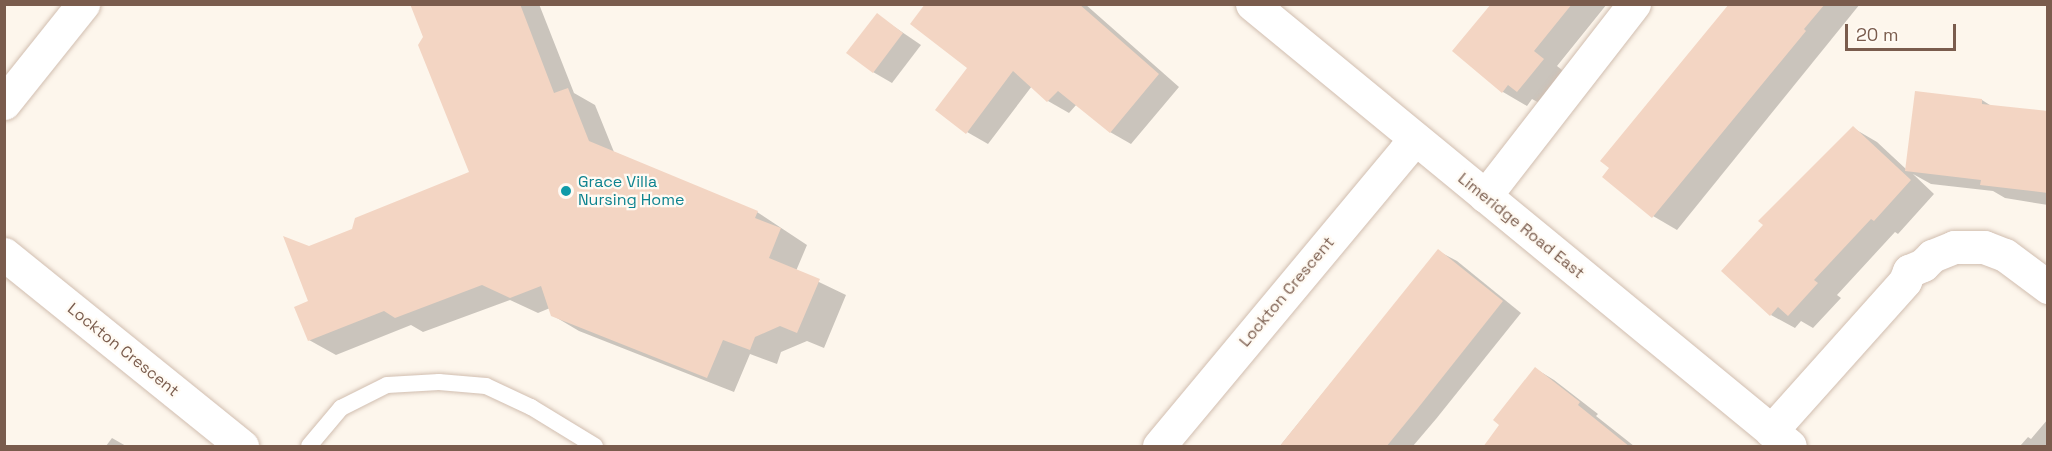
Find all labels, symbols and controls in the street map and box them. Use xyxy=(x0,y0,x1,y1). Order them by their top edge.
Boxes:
scale bar xyxy=(1848,12,1959,50)
text: 20 m xyxy=(1856,23,1899,46)
street label: Limeridge Road East xyxy=(1454,169,1588,283)
place label: Grace Villa Nursing Home xyxy=(578,172,684,210)
marker: Grace Villa Nursing Home xyxy=(559,184,573,198)
street label: Lockton Crescent xyxy=(1235,233,1339,351)
street label: Lockton Crescent xyxy=(64,299,182,401)

